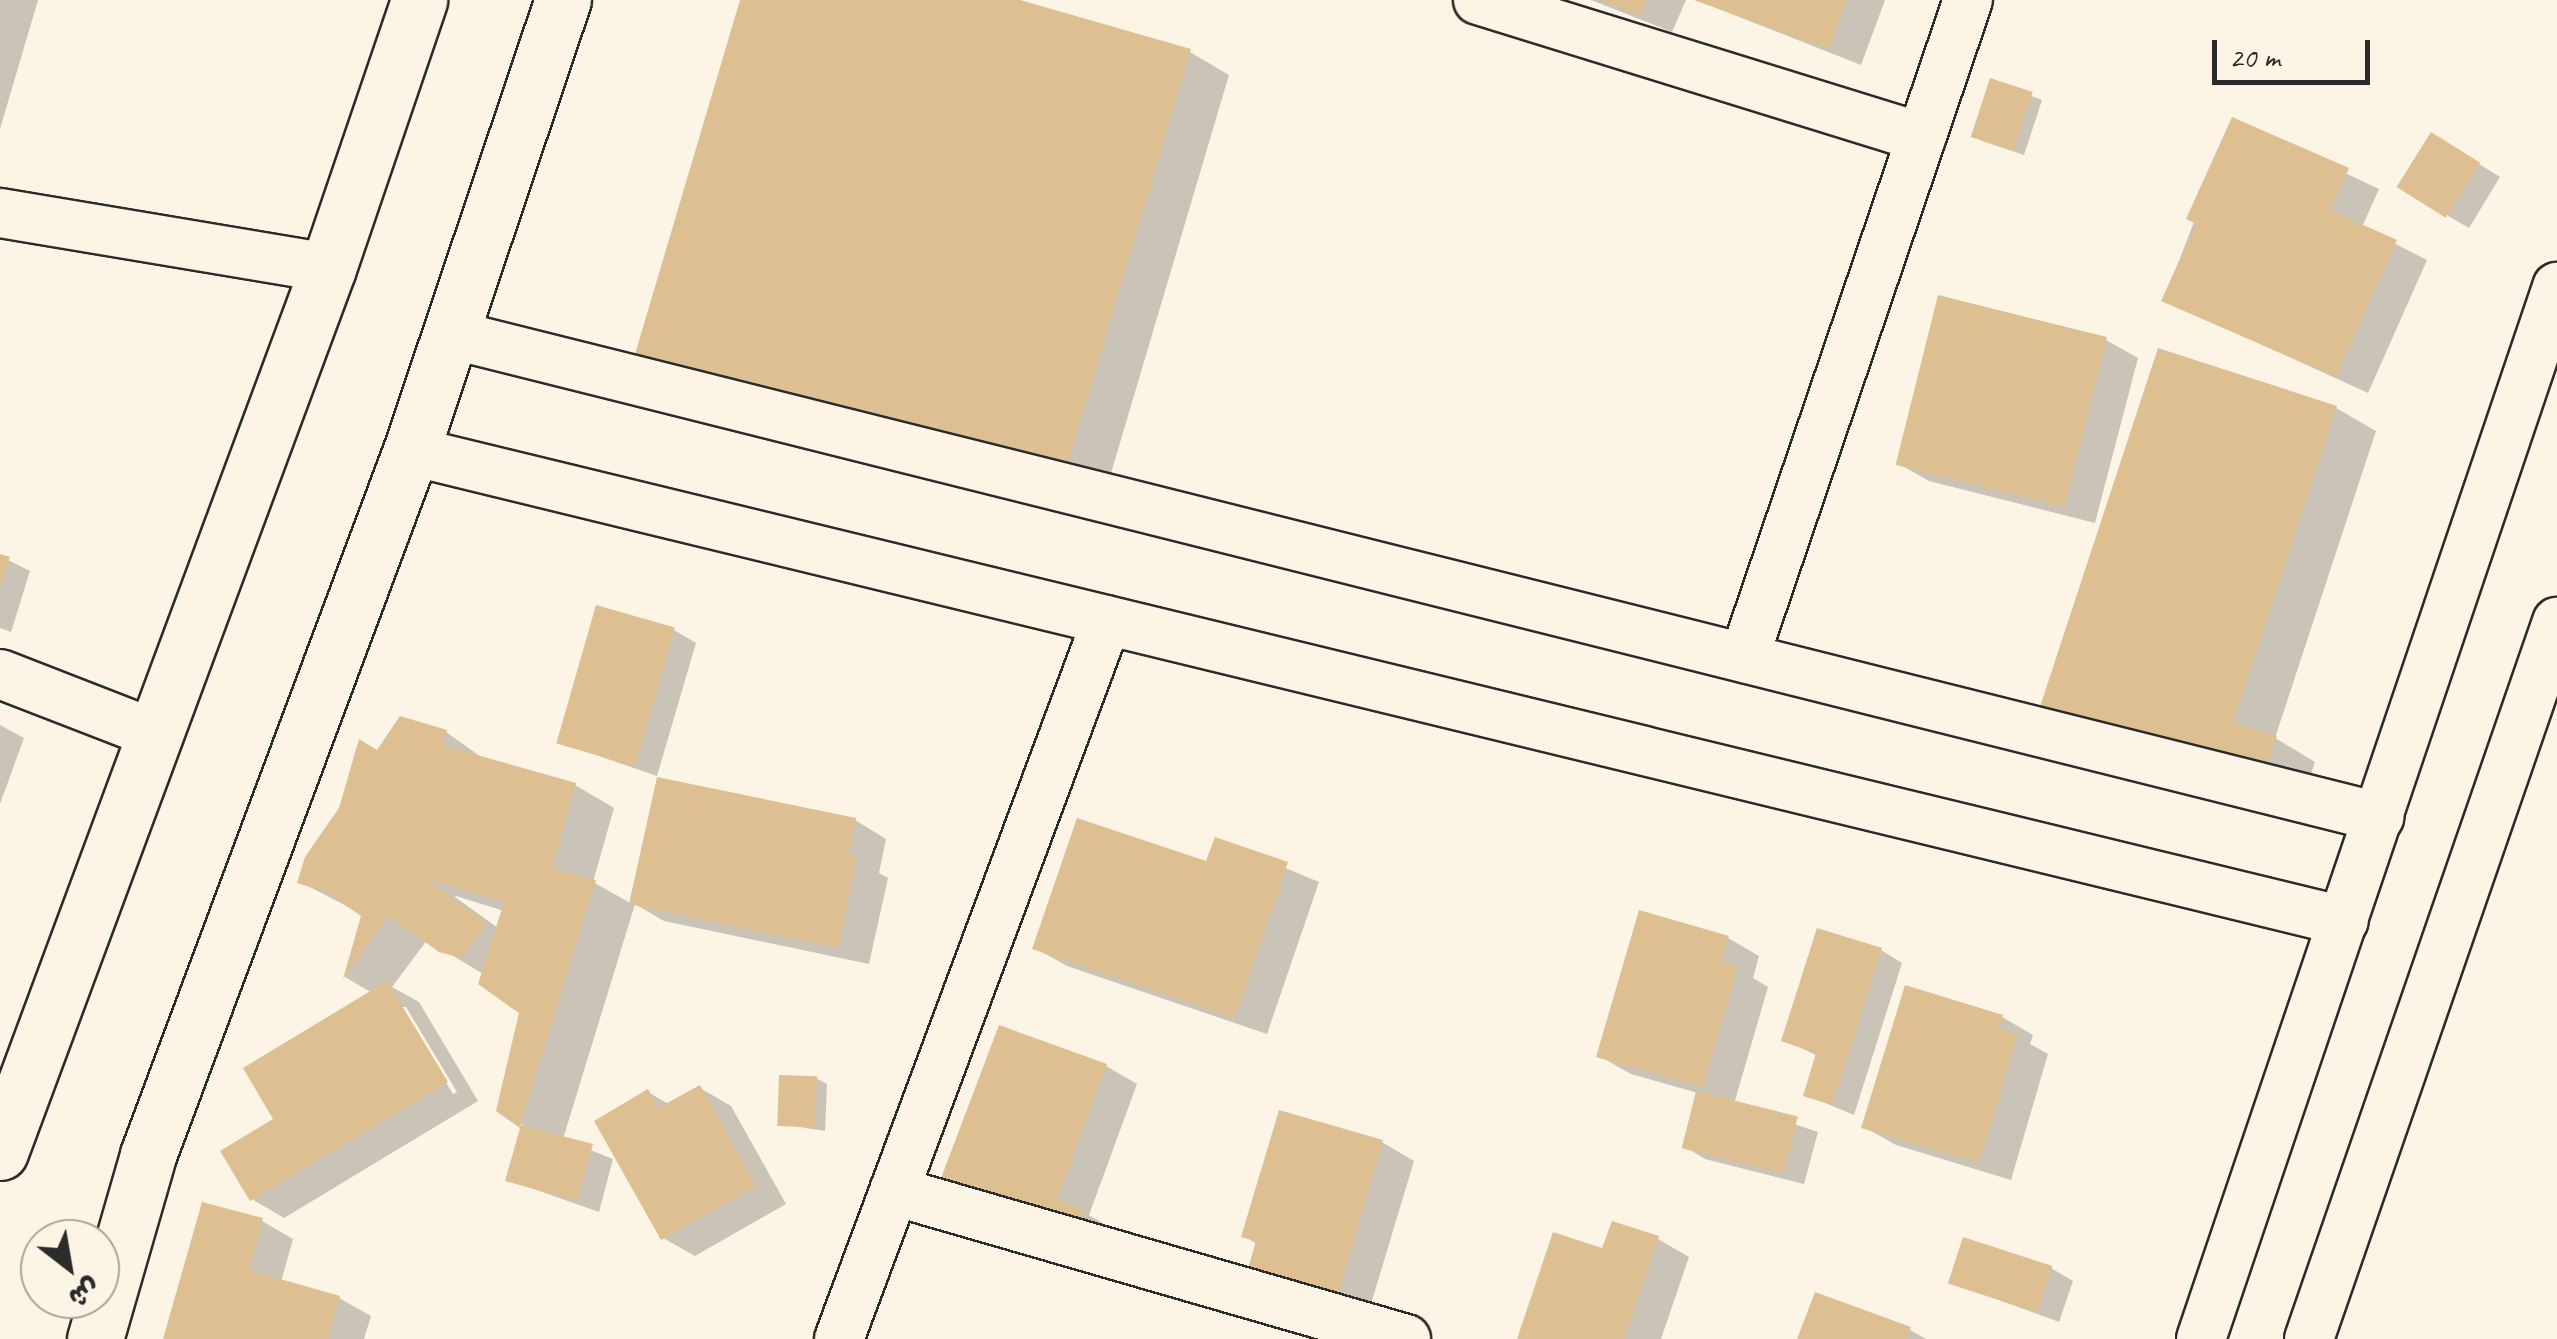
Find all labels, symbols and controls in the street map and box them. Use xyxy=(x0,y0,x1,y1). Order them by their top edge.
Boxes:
scale bar xyxy=(2217,20,2374,82)
text: 20 m xyxy=(2229,38,2280,76)
north arrow xyxy=(20,1219,120,1319)
text: ش xyxy=(62,1270,107,1316)

